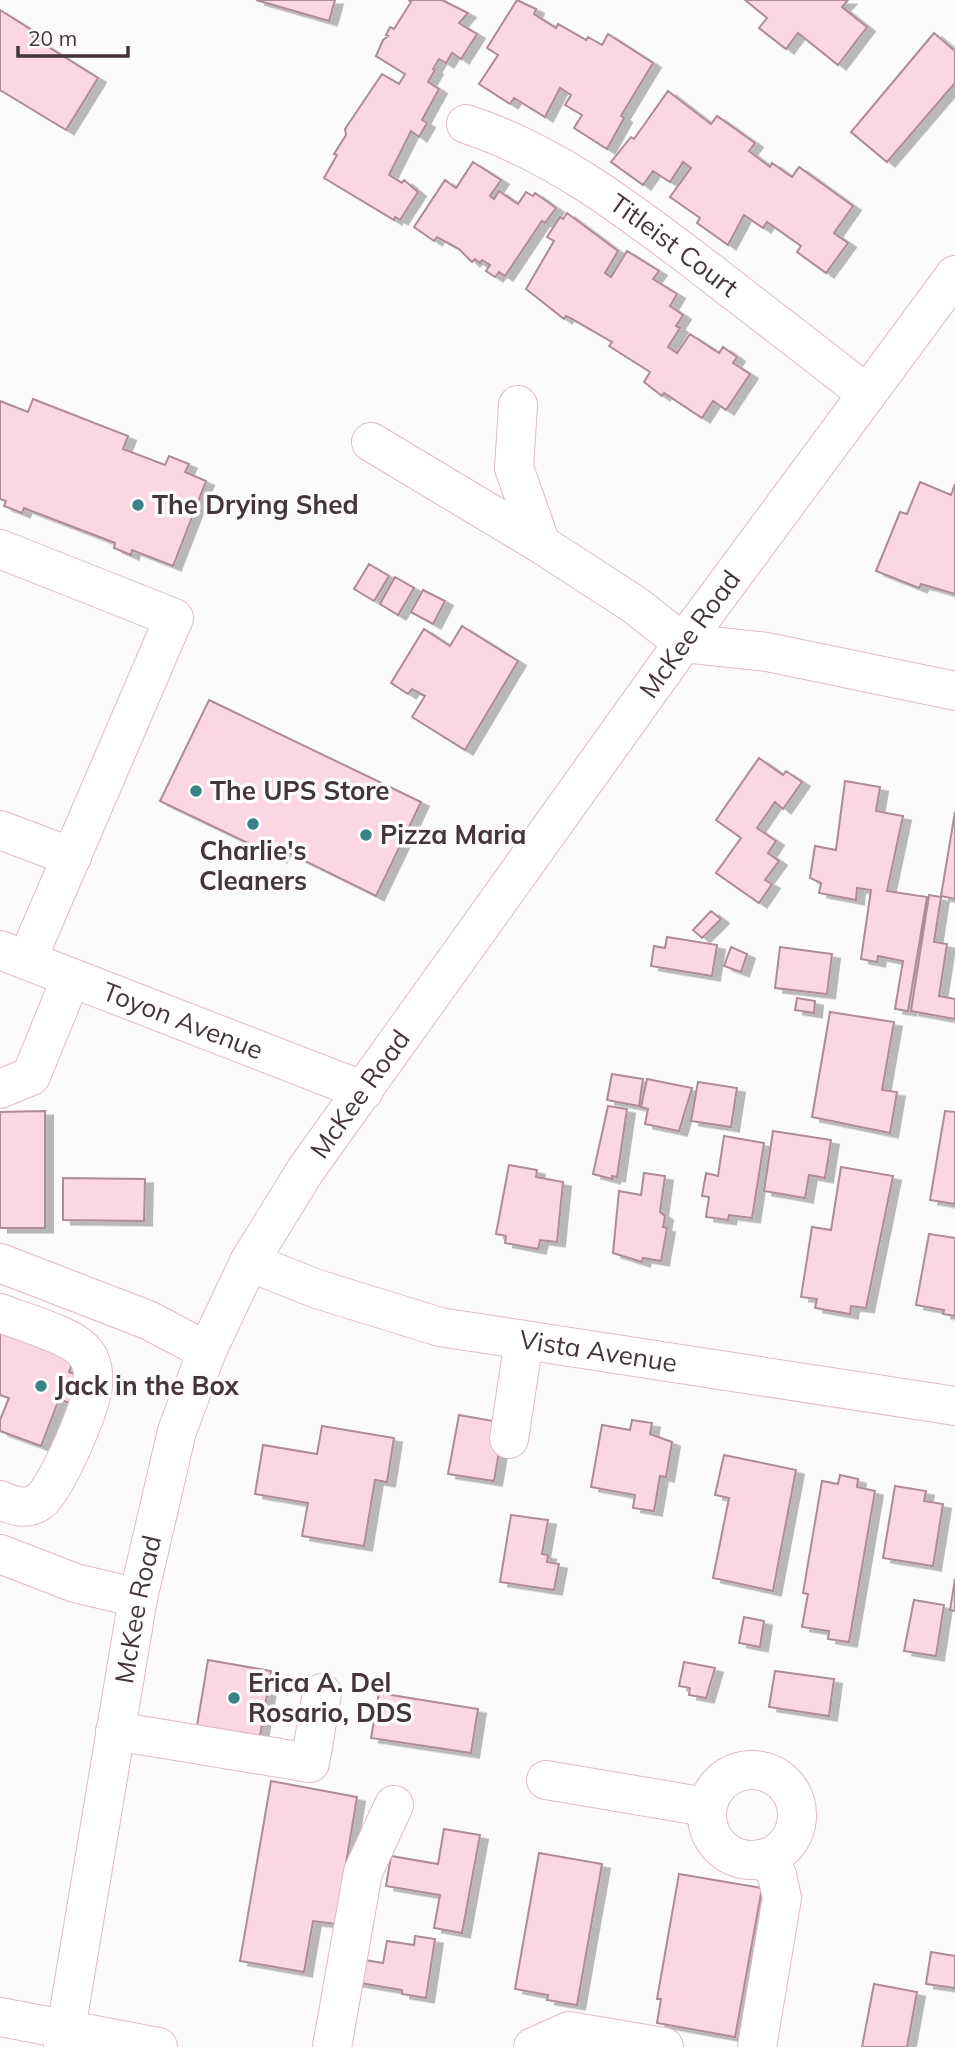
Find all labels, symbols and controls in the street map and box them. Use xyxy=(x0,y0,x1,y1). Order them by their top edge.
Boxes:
scale bar xyxy=(18,14,128,58)
text: 20 m xyxy=(28,25,77,51)
street label: Titleist Court xyxy=(604,186,745,304)
place label: The Drying Shed xyxy=(152,488,359,521)
marker: The Drying Shed xyxy=(130,497,146,513)
street label: McKee Road xyxy=(632,563,747,704)
place label: The UPS Store xyxy=(210,774,390,807)
marker: The UPS Store xyxy=(188,783,204,799)
marker: Charlie's Cleaners xyxy=(245,816,261,832)
place label: Pizza Maria xyxy=(380,818,526,851)
marker: Pizza Maria xyxy=(358,827,374,843)
place label: Charlie's Cleaners xyxy=(199,834,307,897)
street label: Toyon Avenue xyxy=(98,974,268,1066)
street label: McKee Road xyxy=(302,1023,417,1164)
street label: Vista Avenue xyxy=(517,1322,680,1379)
place label: Jack in the Box xyxy=(55,1369,240,1402)
marker: Jack in the Box xyxy=(33,1378,49,1394)
street label: McKee Road xyxy=(107,1532,168,1686)
place label: Erica A. Del Rosario, DDS xyxy=(248,1666,412,1729)
marker: Erica A. Del Rosario, DDS xyxy=(226,1690,242,1706)

